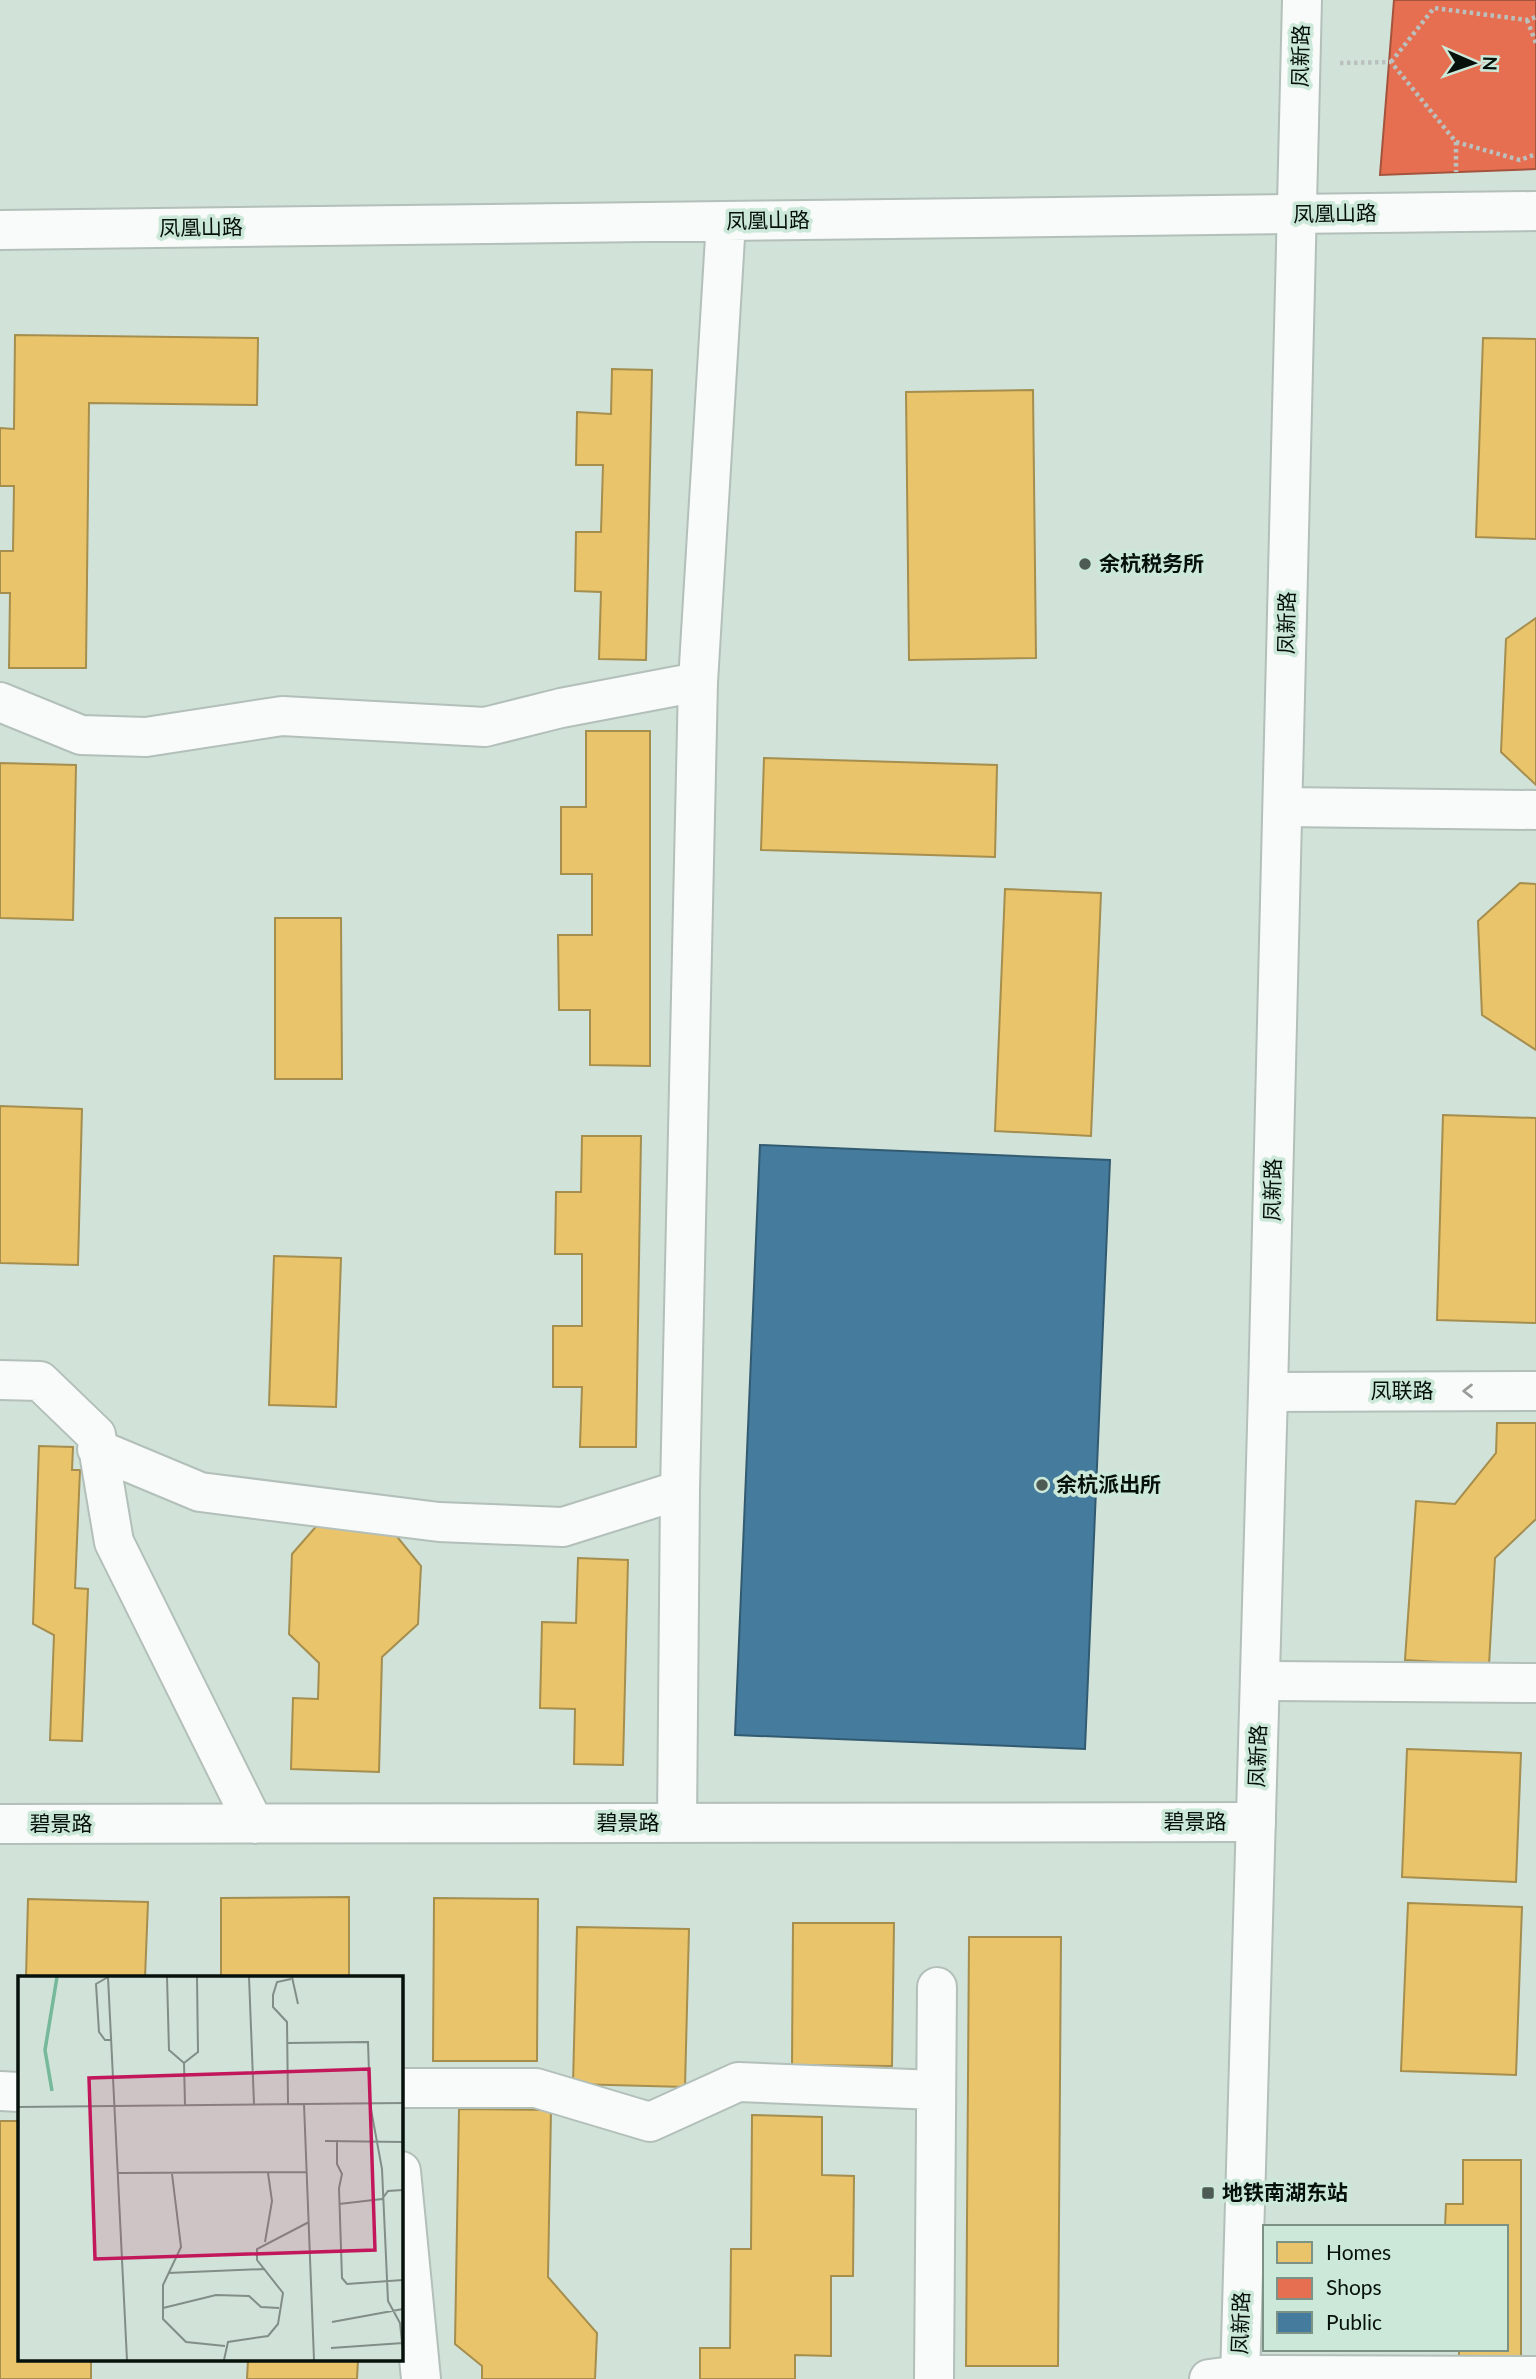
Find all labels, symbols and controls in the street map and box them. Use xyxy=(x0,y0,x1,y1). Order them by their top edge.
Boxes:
street label: 凤新路 xyxy=(1286,24,1313,88)
north arrow xyxy=(1438,28,1508,98)
text: N xyxy=(1479,56,1502,71)
street label: 凤凰山路 xyxy=(1293,199,1377,226)
street label: 凤凰山路 xyxy=(726,206,810,233)
street label: 凤凰山路 xyxy=(159,213,243,240)
place label: 余杭税务所 xyxy=(1099,550,1204,575)
marker: 余杭税务所 xyxy=(1077,556,1093,572)
street label: 凤新路 xyxy=(1272,591,1299,655)
street label: 凤新路 xyxy=(1258,1158,1285,1222)
street label: 凤联路 xyxy=(1371,1377,1434,1402)
one-way arrow xyxy=(1462,1383,1473,1399)
place label: 余杭派出所 xyxy=(1056,1471,1161,1496)
marker: 余杭派出所 xyxy=(1034,1477,1050,1493)
street label: 凤新路 xyxy=(1243,1724,1270,1788)
street label: 碧景路 xyxy=(1164,1808,1227,1833)
street label: 碧景路 xyxy=(597,1809,660,1834)
street label: 碧景路 xyxy=(30,1810,93,1835)
inset map xyxy=(18,1976,402,2362)
place label: 地铁南湖东站 xyxy=(1222,2179,1348,2204)
marker: 地铁南湖东站 xyxy=(1200,2185,1216,2201)
legend xyxy=(1263,2225,1508,2351)
text: Homes xyxy=(1326,2239,1391,2264)
text: Shops xyxy=(1326,2274,1382,2299)
street label: 凤新路 xyxy=(1226,2291,1253,2355)
text: Public xyxy=(1326,2309,1382,2334)

